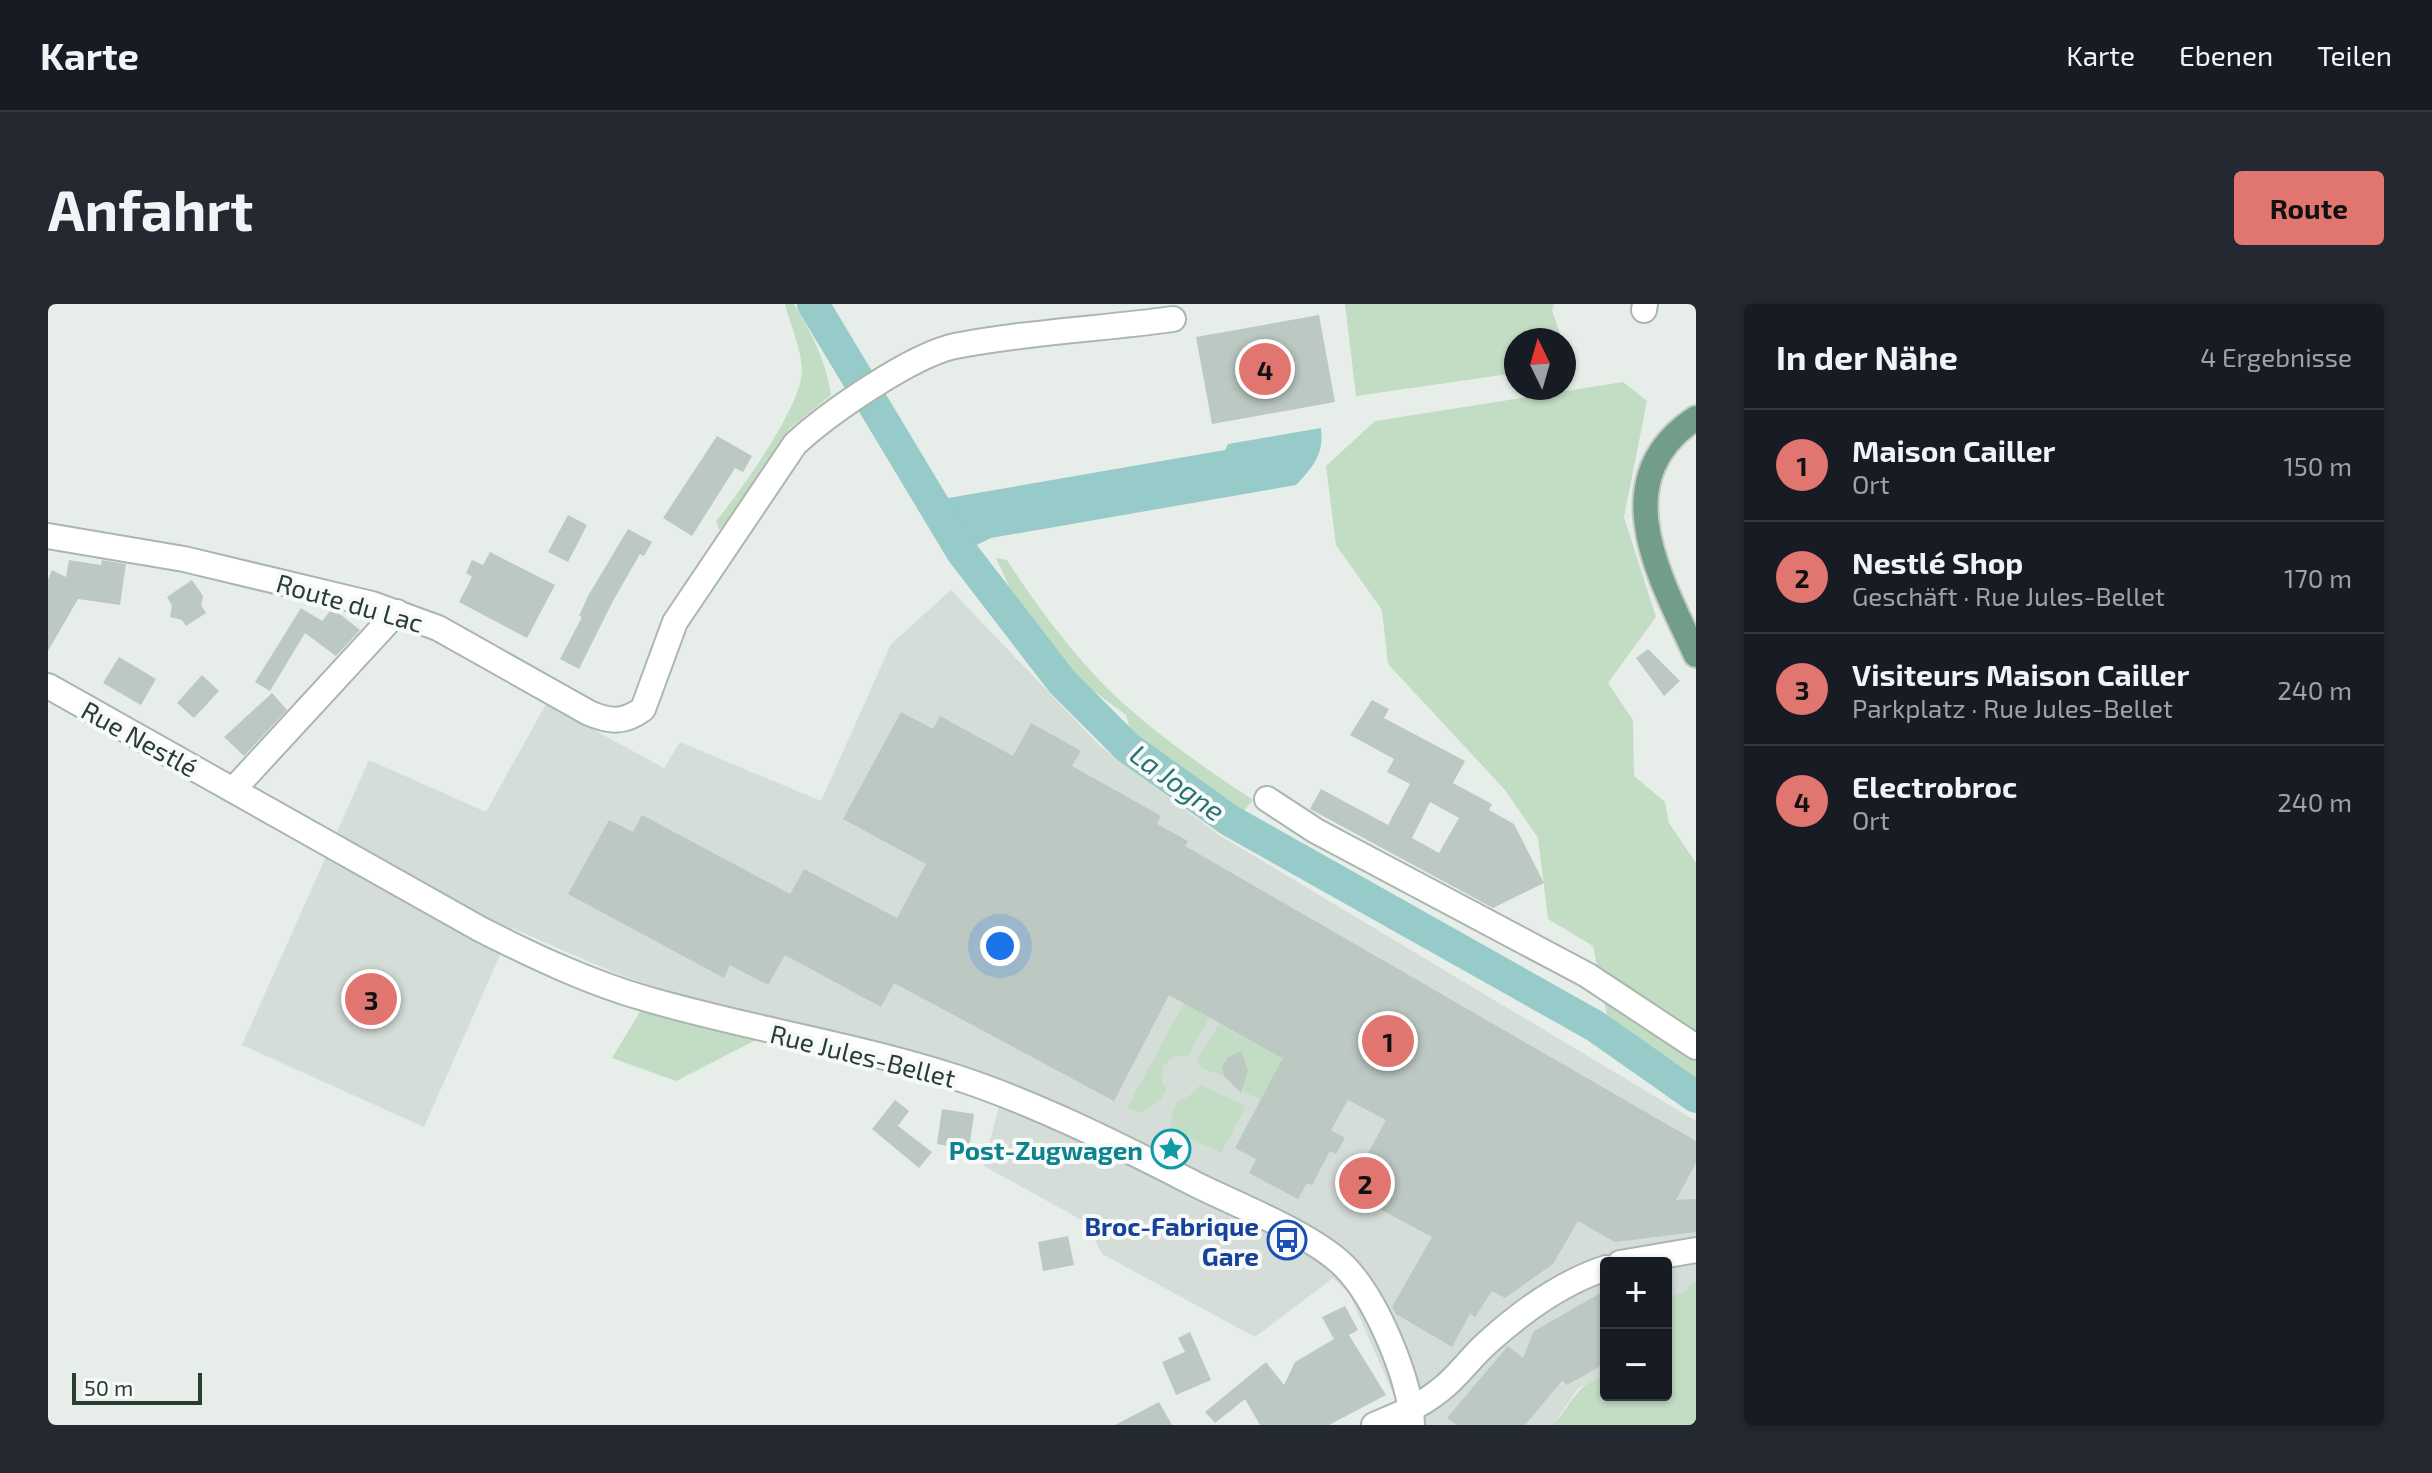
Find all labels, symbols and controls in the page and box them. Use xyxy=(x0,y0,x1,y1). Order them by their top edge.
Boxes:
text: Karte xyxy=(40,32,139,78)
text: Karte xyxy=(2066,38,2135,72)
text: Ebenen xyxy=(2179,38,2273,72)
text: Teilen xyxy=(2317,38,2392,72)
button: Route xyxy=(2234,171,2384,245)
text: Anfahrt xyxy=(48,175,253,242)
north arrow xyxy=(1504,328,1576,400)
text: In der Nähe xyxy=(1776,336,1958,377)
pin: 4 xyxy=(1239,339,1291,399)
text: 4 Ergebnisse xyxy=(2200,341,2352,372)
text: Maison Cailler xyxy=(1852,432,2055,468)
text: 1 xyxy=(1796,450,1808,481)
text: 150 m xyxy=(2283,450,2352,481)
text: Ort xyxy=(1852,468,1890,499)
text: Nestlé Shop xyxy=(1852,544,2023,580)
text: 2 xyxy=(1794,562,1810,593)
text: 170 m xyxy=(2284,562,2352,593)
street label: Route du Lac xyxy=(273,566,427,638)
text: Geschäft · Rue Jules-Bellet xyxy=(1852,580,2165,611)
text: Visiteurs Maison Cailler xyxy=(1852,656,2189,692)
text: 3 xyxy=(1795,674,1809,705)
text: 240 m xyxy=(2277,674,2352,705)
text: Parkplatz · Rue Jules-Bellet xyxy=(1852,692,2173,723)
street label: Rue Nestlé xyxy=(77,693,203,783)
water label: La Jogne xyxy=(1124,736,1232,828)
text: Electrobroc xyxy=(1852,768,2017,804)
text: 4 xyxy=(1794,786,1810,817)
text: 240 m xyxy=(2277,786,2352,817)
text: Ort xyxy=(1852,804,1890,835)
your location xyxy=(980,926,1020,966)
pin: 3 xyxy=(345,969,397,1029)
pin: 1 xyxy=(1362,1011,1414,1071)
street label: Rue Jules-Bellet xyxy=(767,1017,959,1093)
place icon: Post-Zugwagen xyxy=(1150,1128,1192,1170)
place label: Post-Zugwagen xyxy=(949,1134,1143,1165)
pin: 2 xyxy=(1339,1153,1391,1213)
place label: Broc-Fabrique Gare xyxy=(1084,1210,1259,1271)
bus stop icon: Broc-Fabrique Gare xyxy=(1266,1219,1308,1261)
map controls xyxy=(1600,1257,1672,1401)
button: + xyxy=(1600,1257,1672,1329)
button: − xyxy=(1600,1329,1672,1401)
scale bar xyxy=(72,1369,202,1405)
text: 50 m xyxy=(84,1374,133,1400)

